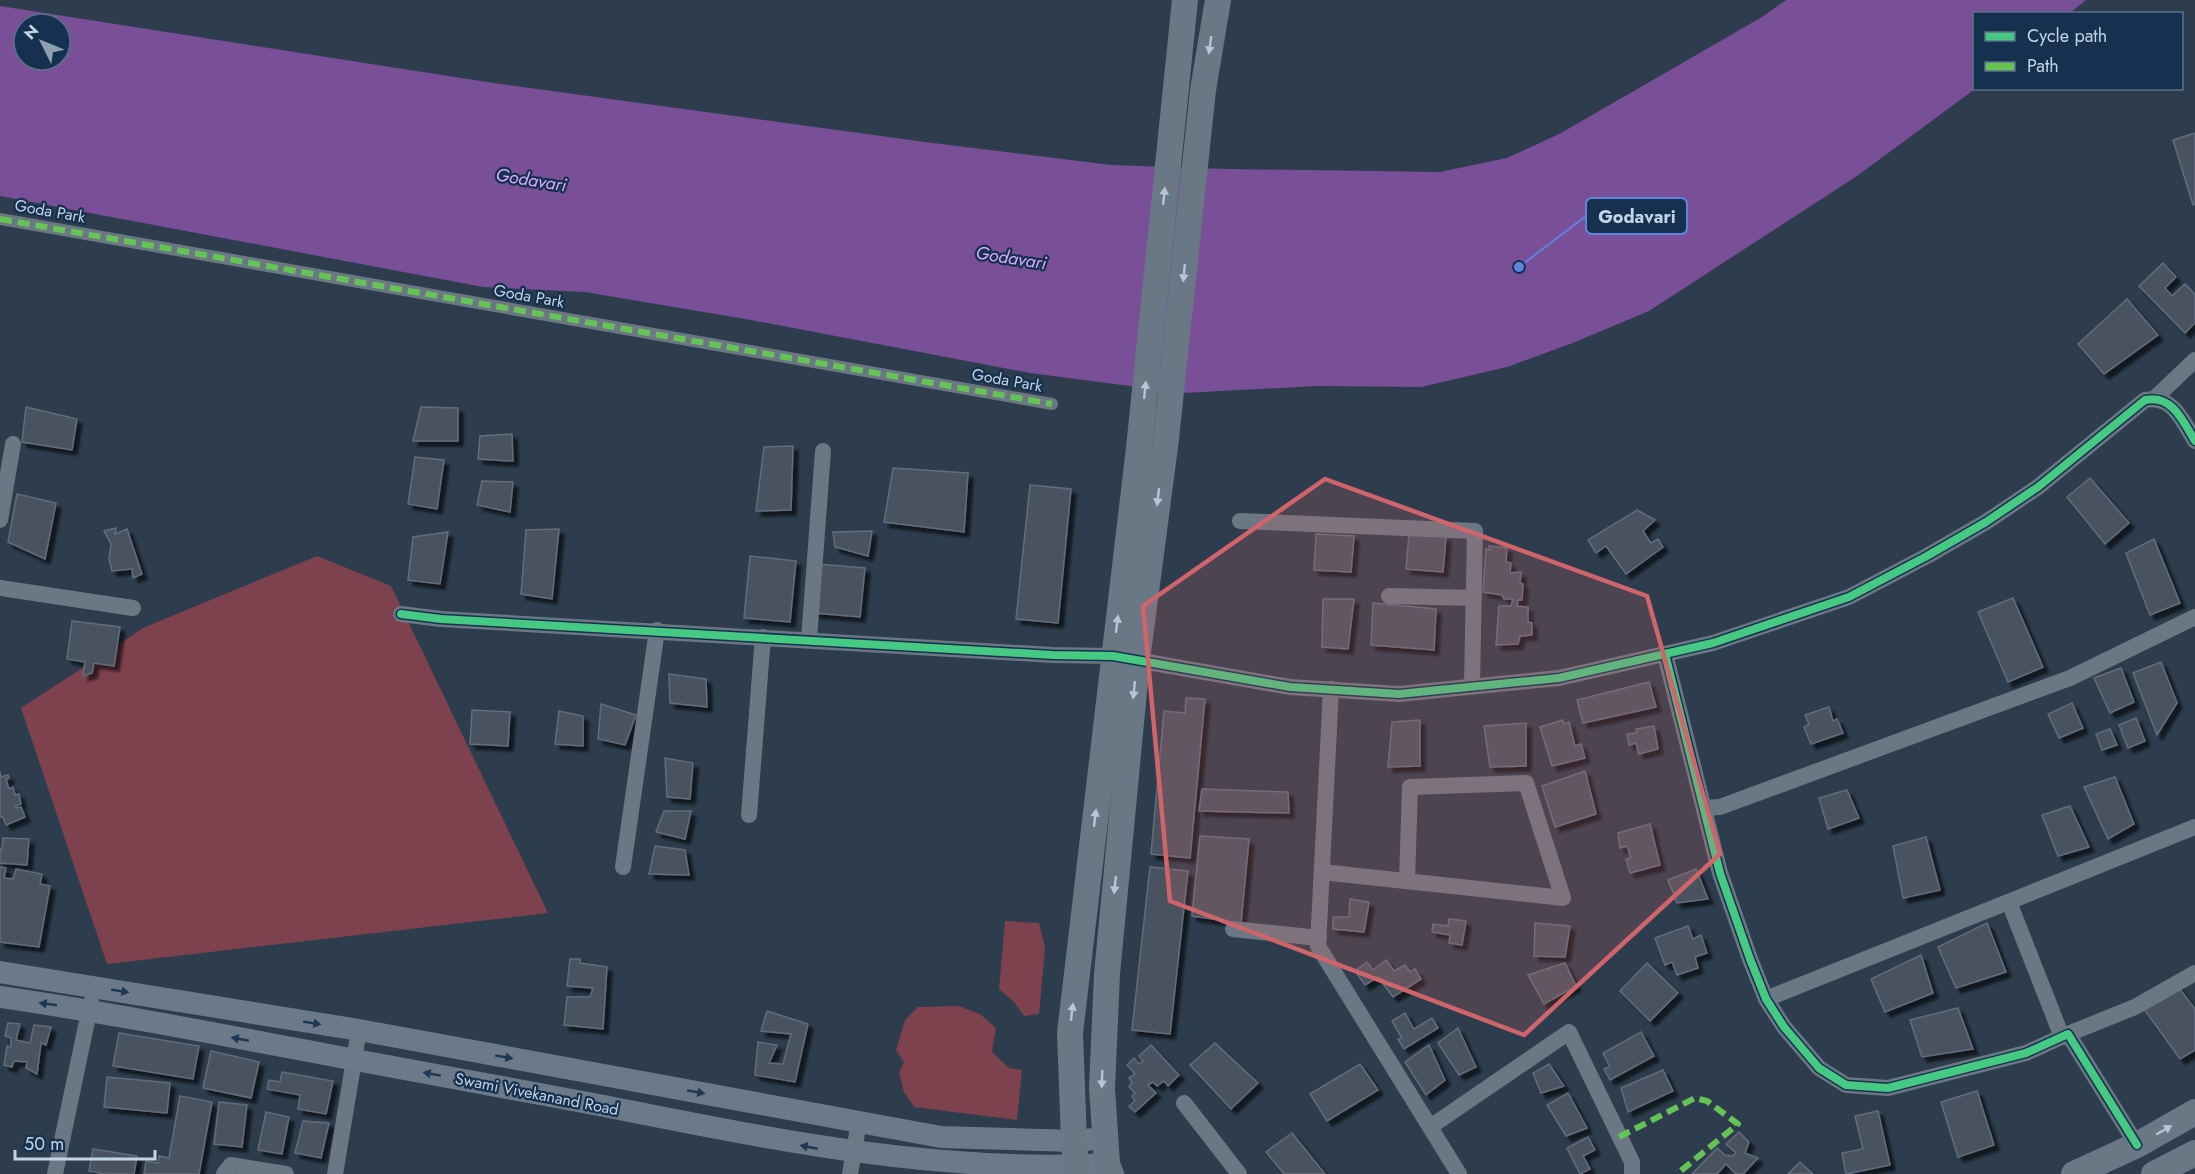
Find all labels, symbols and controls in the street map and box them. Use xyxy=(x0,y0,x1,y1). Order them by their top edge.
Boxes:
north arrow xyxy=(12,12,72,72)
legend xyxy=(1973,12,2183,90)
text: N xyxy=(19,20,44,45)
text: Cycle path xyxy=(2027,23,2107,49)
one-way arrow xyxy=(1205,35,1214,54)
text: Path xyxy=(2027,53,2059,79)
water label: Godavari xyxy=(494,162,569,198)
one-way arrow xyxy=(1159,186,1169,205)
street label: Goda Park xyxy=(13,193,88,229)
callout: Godavari xyxy=(1586,198,1687,234)
text: Godavari xyxy=(1598,204,1676,230)
water label: Godavari xyxy=(974,240,1049,276)
one-way arrow xyxy=(1179,264,1189,283)
street label: Goda Park xyxy=(492,278,567,314)
street label: Goda Park xyxy=(970,362,1045,398)
one-way arrow xyxy=(1140,380,1150,399)
one-way arrow xyxy=(1154,488,1163,507)
one-way arrow xyxy=(1112,615,1122,634)
one-way arrow xyxy=(1129,681,1139,700)
one-way arrow xyxy=(1090,808,1100,827)
one-way arrow xyxy=(1110,875,1120,894)
one-way arrow xyxy=(111,987,130,996)
one-way arrow xyxy=(38,999,57,1008)
one-way arrow xyxy=(1068,1002,1077,1021)
one-way arrow xyxy=(303,1018,322,1027)
one-way arrow xyxy=(230,1034,249,1043)
one-way arrow xyxy=(495,1053,514,1062)
street label: Swami Vivekanand Road xyxy=(453,1067,621,1121)
one-way arrow xyxy=(422,1069,441,1078)
one-way arrow xyxy=(1098,1070,1107,1089)
one-way arrow xyxy=(687,1088,706,1097)
scale bar xyxy=(15,1123,154,1161)
one-way arrow xyxy=(2156,1125,2173,1135)
text: 50 m xyxy=(24,1131,64,1157)
one-way arrow xyxy=(799,1142,818,1151)

